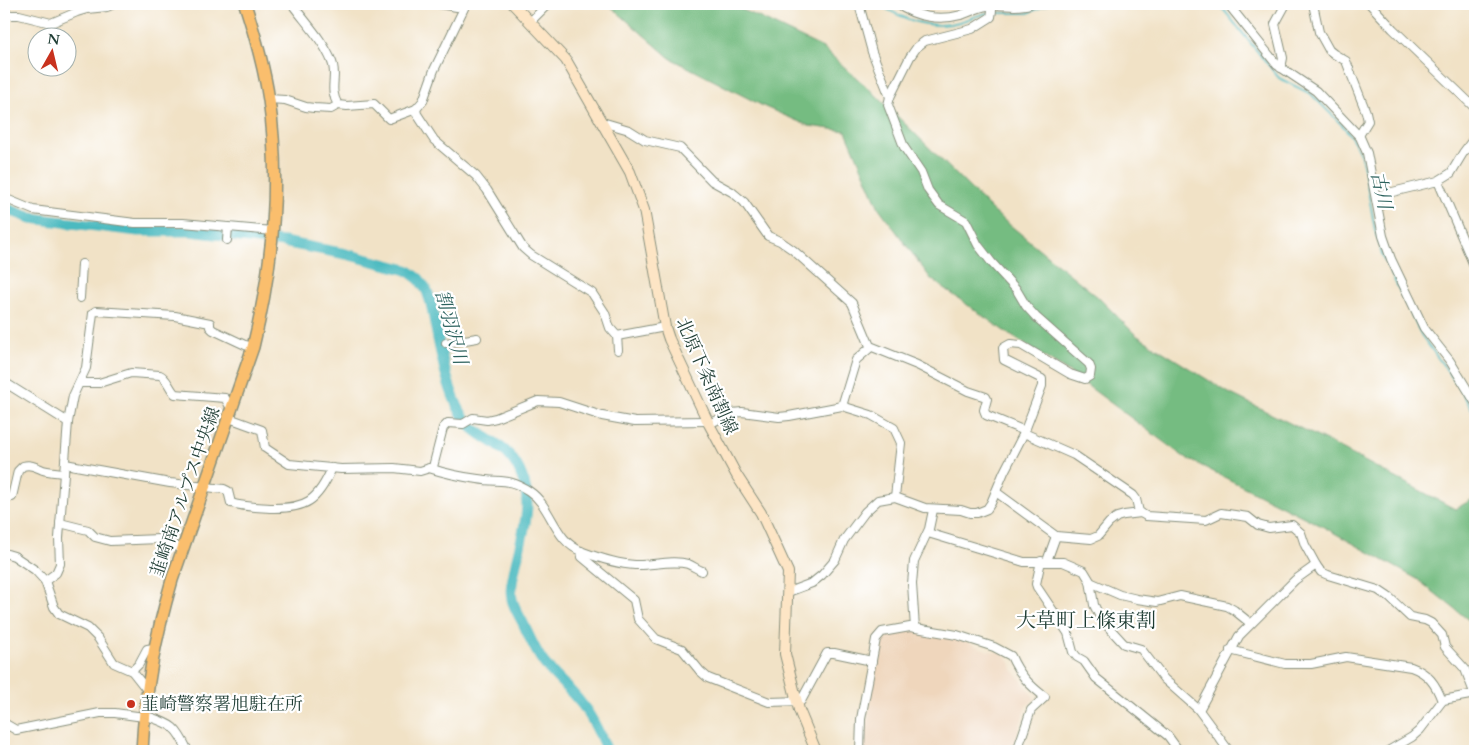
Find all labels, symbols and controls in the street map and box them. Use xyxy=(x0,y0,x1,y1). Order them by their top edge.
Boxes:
north arrow xyxy=(28,28,78,78)
text: N xyxy=(46,29,61,50)
water label: 古川 xyxy=(1364,169,1398,213)
water label: 割羽沢川 xyxy=(429,287,474,369)
street label: 北原下条南割線 xyxy=(669,314,744,439)
street label: 韮崎南アルプス中央線 xyxy=(145,404,226,581)
district label: 大草町上條東割 xyxy=(1016,607,1156,634)
place label: 韮崎警察署旭駐在所 xyxy=(141,692,303,717)
marker: 韮崎警察署旭駐在所 xyxy=(125,698,137,710)

